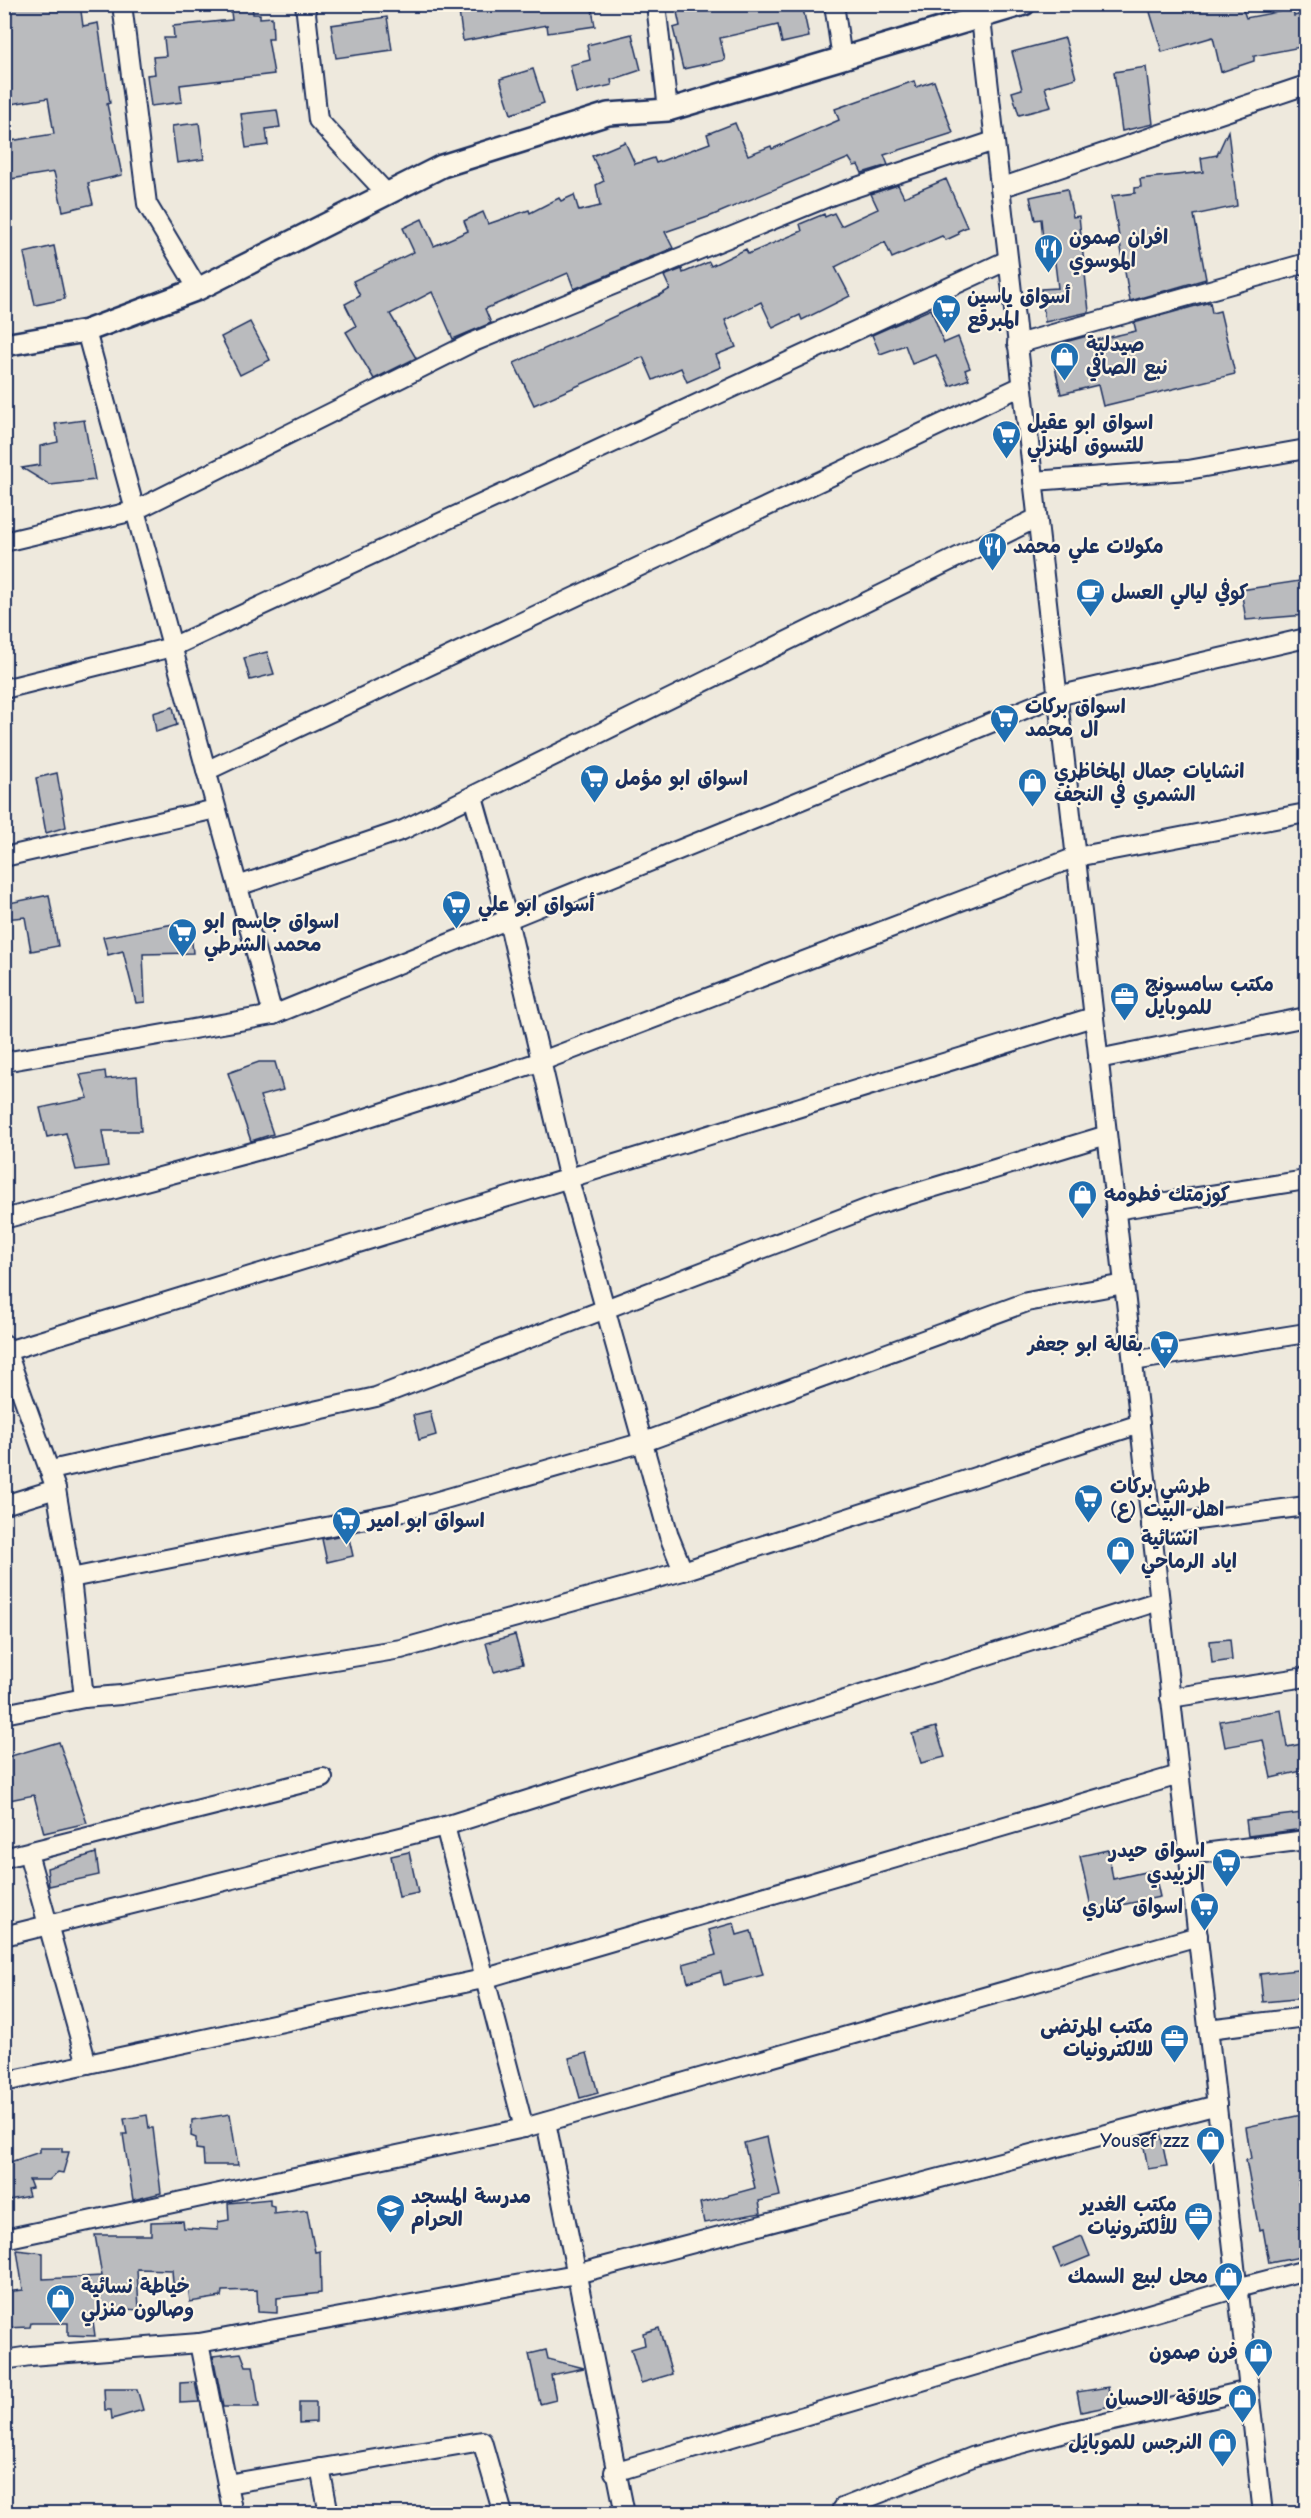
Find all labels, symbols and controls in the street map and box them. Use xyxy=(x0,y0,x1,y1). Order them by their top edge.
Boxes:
place label: افران صمون الموسوي xyxy=(1069,226,1168,276)
restaurant icon: افران صمون الموسوي xyxy=(1032,232,1064,274)
place label: أسواق ياسين المبرقع xyxy=(967,284,1071,333)
supermarket icon: أسواق ياسين المبرقع xyxy=(930,292,962,334)
place label: صيدلية نبع الصافي xyxy=(1086,333,1167,382)
shop icon: صيدلية نبع الصافي xyxy=(1049,340,1081,382)
place label: اسواق ابو عقيل للتسوق المنزلي xyxy=(1027,411,1153,463)
supermarket icon: اسواق ابو عقيل للتسوق المنزلي xyxy=(990,418,1022,460)
restaurant icon: مكولات علي محمد xyxy=(976,530,1008,572)
place label: مكولات علي محمد xyxy=(1013,535,1164,564)
cafe icon: كوفي ليالي العسل xyxy=(1074,576,1106,618)
place label: كوفي ليالي العسل xyxy=(1111,578,1248,610)
place label: اسواق بركات ال محمد xyxy=(1025,695,1126,741)
supermarket icon: اسواق بركات ال محمد xyxy=(988,702,1020,744)
place label: انشايات جمال المخاظري الشمري في النجف xyxy=(1054,760,1244,810)
supermarket icon: اسواق ابو مؤمل xyxy=(578,762,610,804)
shop icon: انشايات جمال المخاظري الشمري في النجف xyxy=(1017,766,1049,808)
place label: اسواق ابو مؤمل xyxy=(615,767,748,791)
supermarket icon: أسواق ابو علي xyxy=(441,888,473,930)
place label: أسواق ابو علي xyxy=(478,892,595,922)
place label: اسواق جاسم ابو محمد الشرطي xyxy=(202,910,339,962)
supermarket icon: اسواق جاسم ابو محمد الشرطي xyxy=(167,916,199,958)
place label: مكتب سامسونج للموبايل xyxy=(1145,973,1274,1020)
office icon: مكتب سامسونج للموبايل xyxy=(1108,980,1140,1022)
shop icon: كوزمتك فطومه xyxy=(1067,1178,1099,1220)
place label: كوزمتك فطومه xyxy=(1104,1183,1230,1208)
supermarket icon: بقالة ابو جعفر xyxy=(1148,1328,1180,1370)
place label: بقالة ابو جعفر xyxy=(1026,1333,1143,1357)
place label: طرشي بركات اهل البيت (ع) xyxy=(1110,1475,1224,1523)
supermarket icon: طرشي بركات اهل البيت (ع) xyxy=(1073,1482,1105,1524)
supermarket icon: اسواق ابو امير xyxy=(331,1504,363,1546)
place label: اسواق ابو امير xyxy=(366,1509,485,1533)
place label: انشائية اياد الرماحي xyxy=(1141,1527,1237,1579)
shop icon: انشائية اياد الرماحي xyxy=(1104,1534,1136,1576)
place label: اسواق حيدر الزبيدي xyxy=(1107,1839,1205,1889)
supermarket icon: اسواق حيدر الزبيدي xyxy=(1210,1846,1242,1888)
supermarket icon: اسواق كناري xyxy=(1188,1890,1220,1932)
place label: اسواق كناري xyxy=(1082,1895,1183,1922)
place label: مكتب المرتضى للالكترونيات xyxy=(1040,2015,1153,2062)
office icon: مكتب المرتضى للالكترونيات xyxy=(1158,2022,1190,2064)
shop icon: Yousef zzz xyxy=(1194,2124,1226,2166)
place label: Yousef zzz xyxy=(1100,2129,1189,2152)
place label: مدرسة المسجد الحرام xyxy=(411,2185,531,2234)
school or university icon: مدرسة المسجد الحرام xyxy=(374,2192,406,2234)
place label: مكتب الغدير للألكترونيات xyxy=(1079,2193,1177,2240)
office icon: مكتب الغدير للألكترونيات xyxy=(1182,2200,1214,2242)
shop icon: محل لبيع السمك xyxy=(1213,2260,1245,2302)
place label: محل لبيع السمك xyxy=(1068,2265,1208,2290)
place label: خياطة نسائية وصالون منزلي xyxy=(81,2275,194,2327)
shop icon: خياطة نسائية وصالون منزلي xyxy=(44,2282,76,2324)
shop icon: فرن صمون xyxy=(1243,2336,1275,2378)
place label: فرن صمون xyxy=(1149,2341,1238,2365)
shop icon: حلاقة الاحسان xyxy=(1227,2382,1259,2424)
place label: حلاقة الاحسان xyxy=(1105,2387,1222,2410)
shop icon: النرجس للموبايل xyxy=(1207,2426,1239,2468)
place label: النرجس للموبايل xyxy=(1068,2431,1202,2455)

